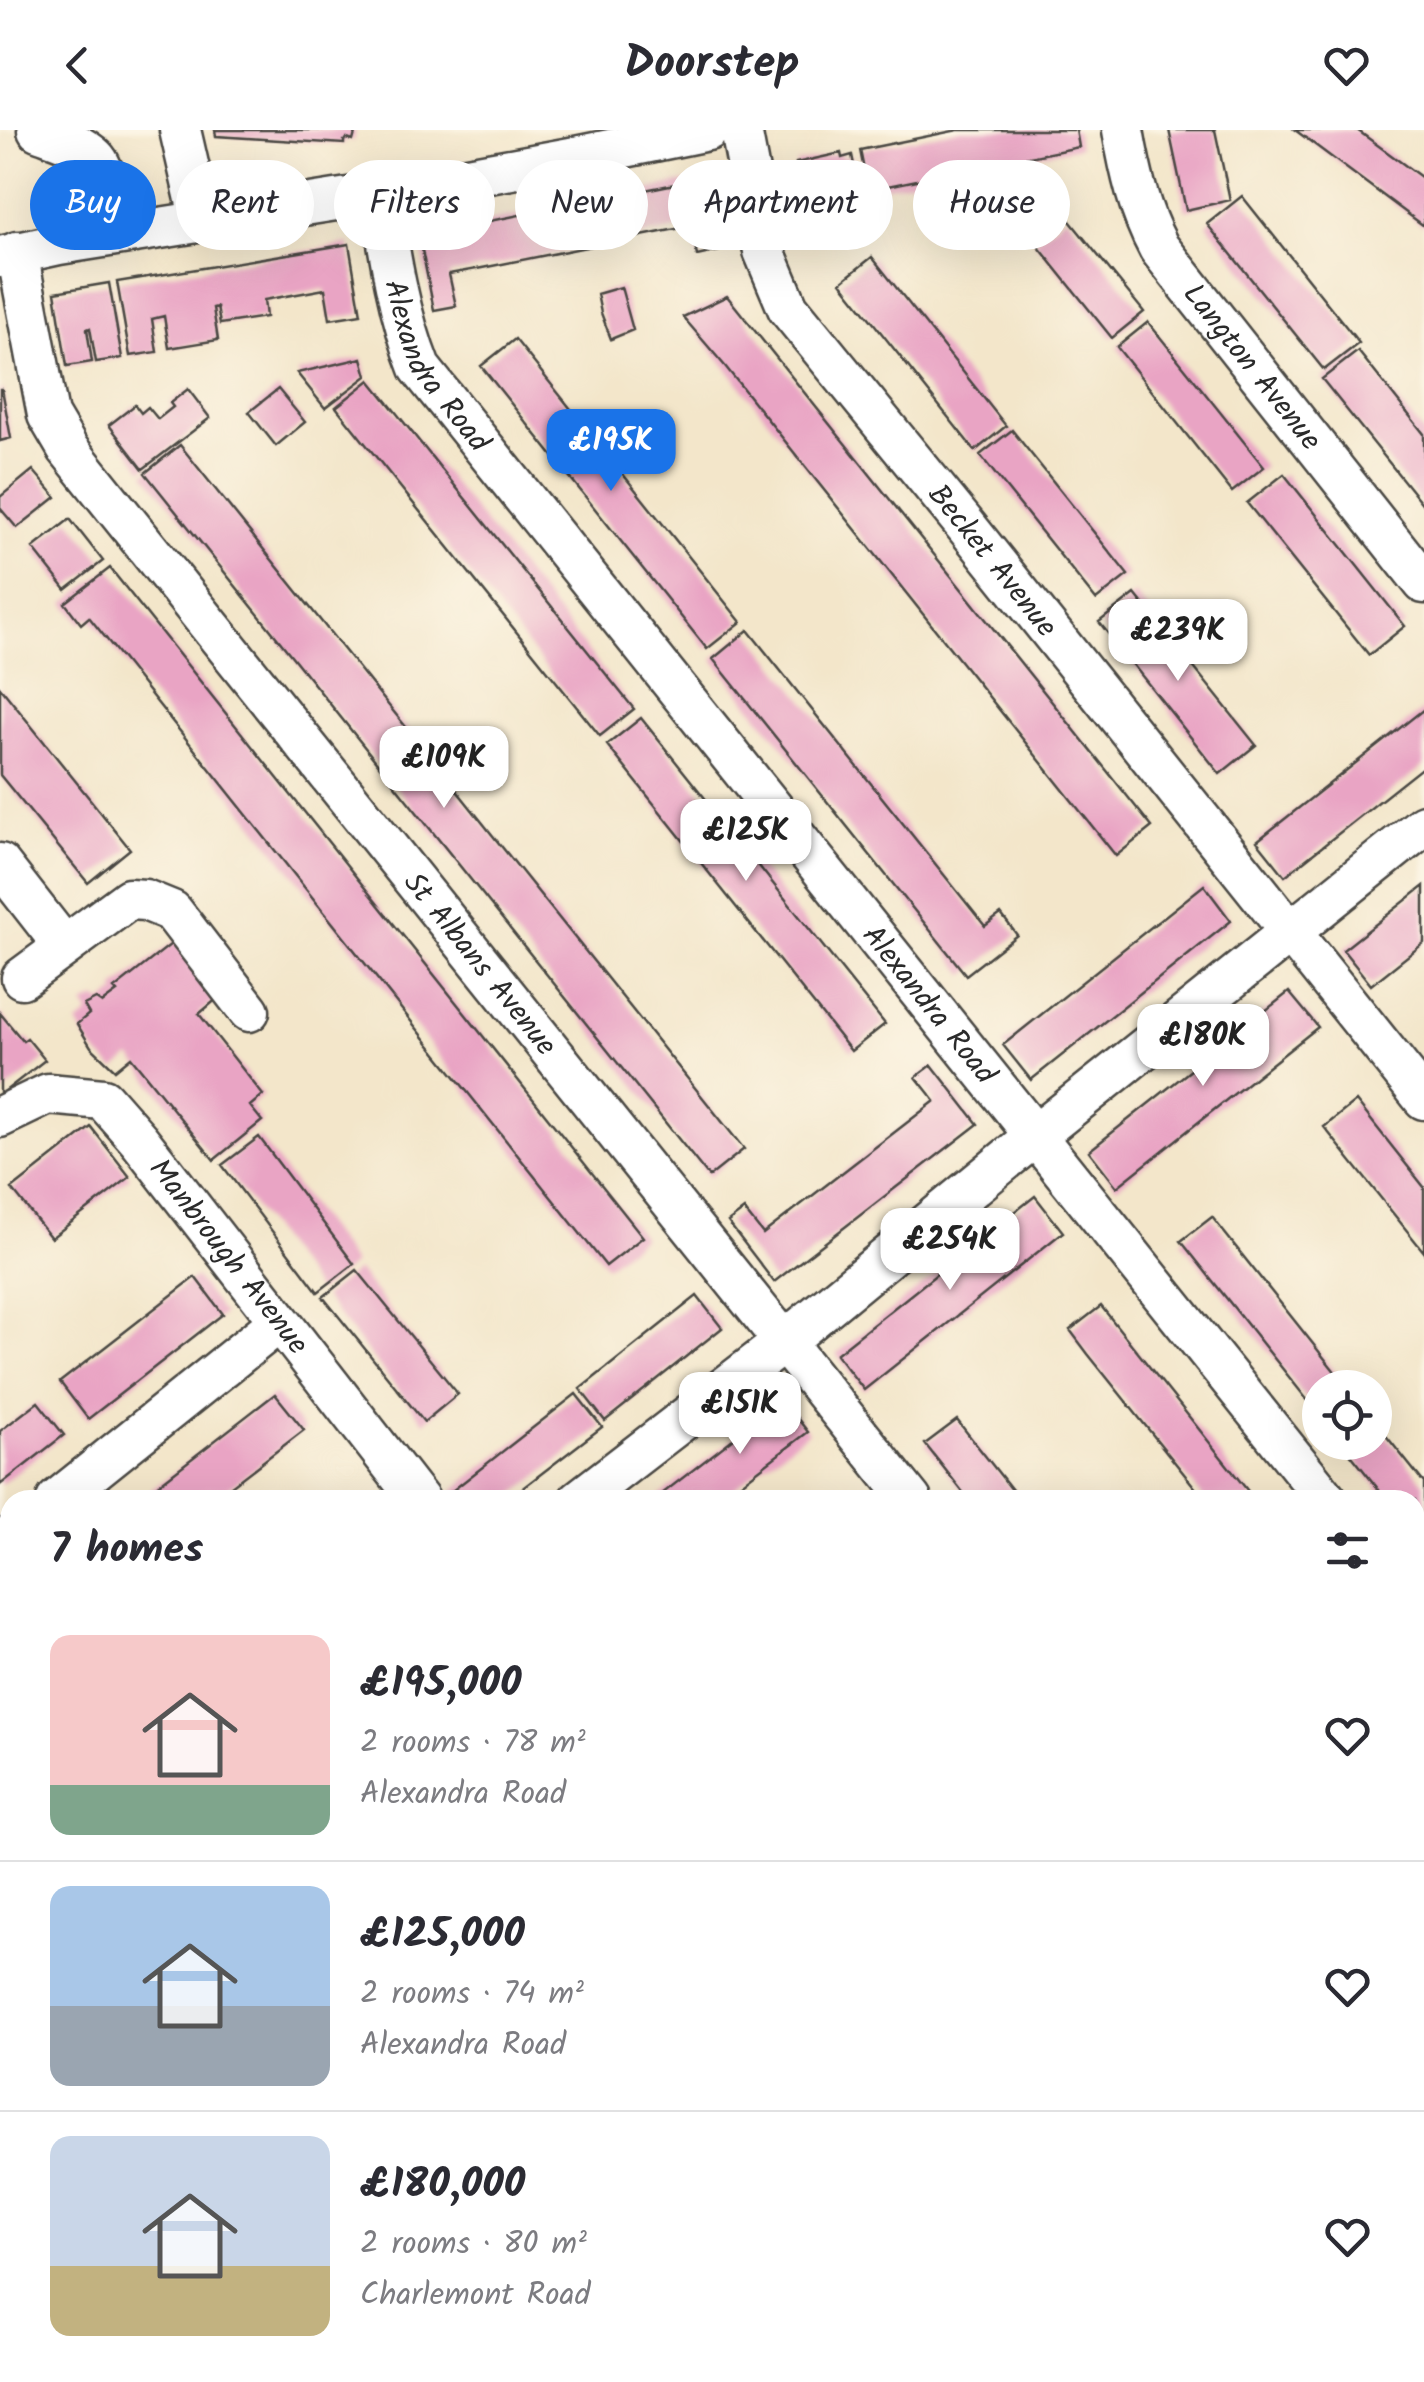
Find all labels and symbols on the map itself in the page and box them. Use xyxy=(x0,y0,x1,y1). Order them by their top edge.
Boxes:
street label: Langton Avenue xyxy=(1170,273,1333,462)
street label: Alexandra Road xyxy=(369,275,501,464)
pin: £195K xyxy=(541,409,681,494)
street label: Becket Avenue xyxy=(915,474,1068,649)
pin: £239K xyxy=(1108,599,1248,684)
pin: £109K xyxy=(374,726,514,811)
pin: £125K xyxy=(676,799,816,884)
street label: St Albans Avenue xyxy=(390,862,568,1067)
street label: Alexandra Road xyxy=(849,915,1008,1097)
pin: £180K xyxy=(1133,1004,1273,1089)
street label: Manbrough Avenue xyxy=(136,1149,320,1366)
pin: £254K xyxy=(880,1208,1020,1293)
pin: £151K xyxy=(670,1372,810,1457)

